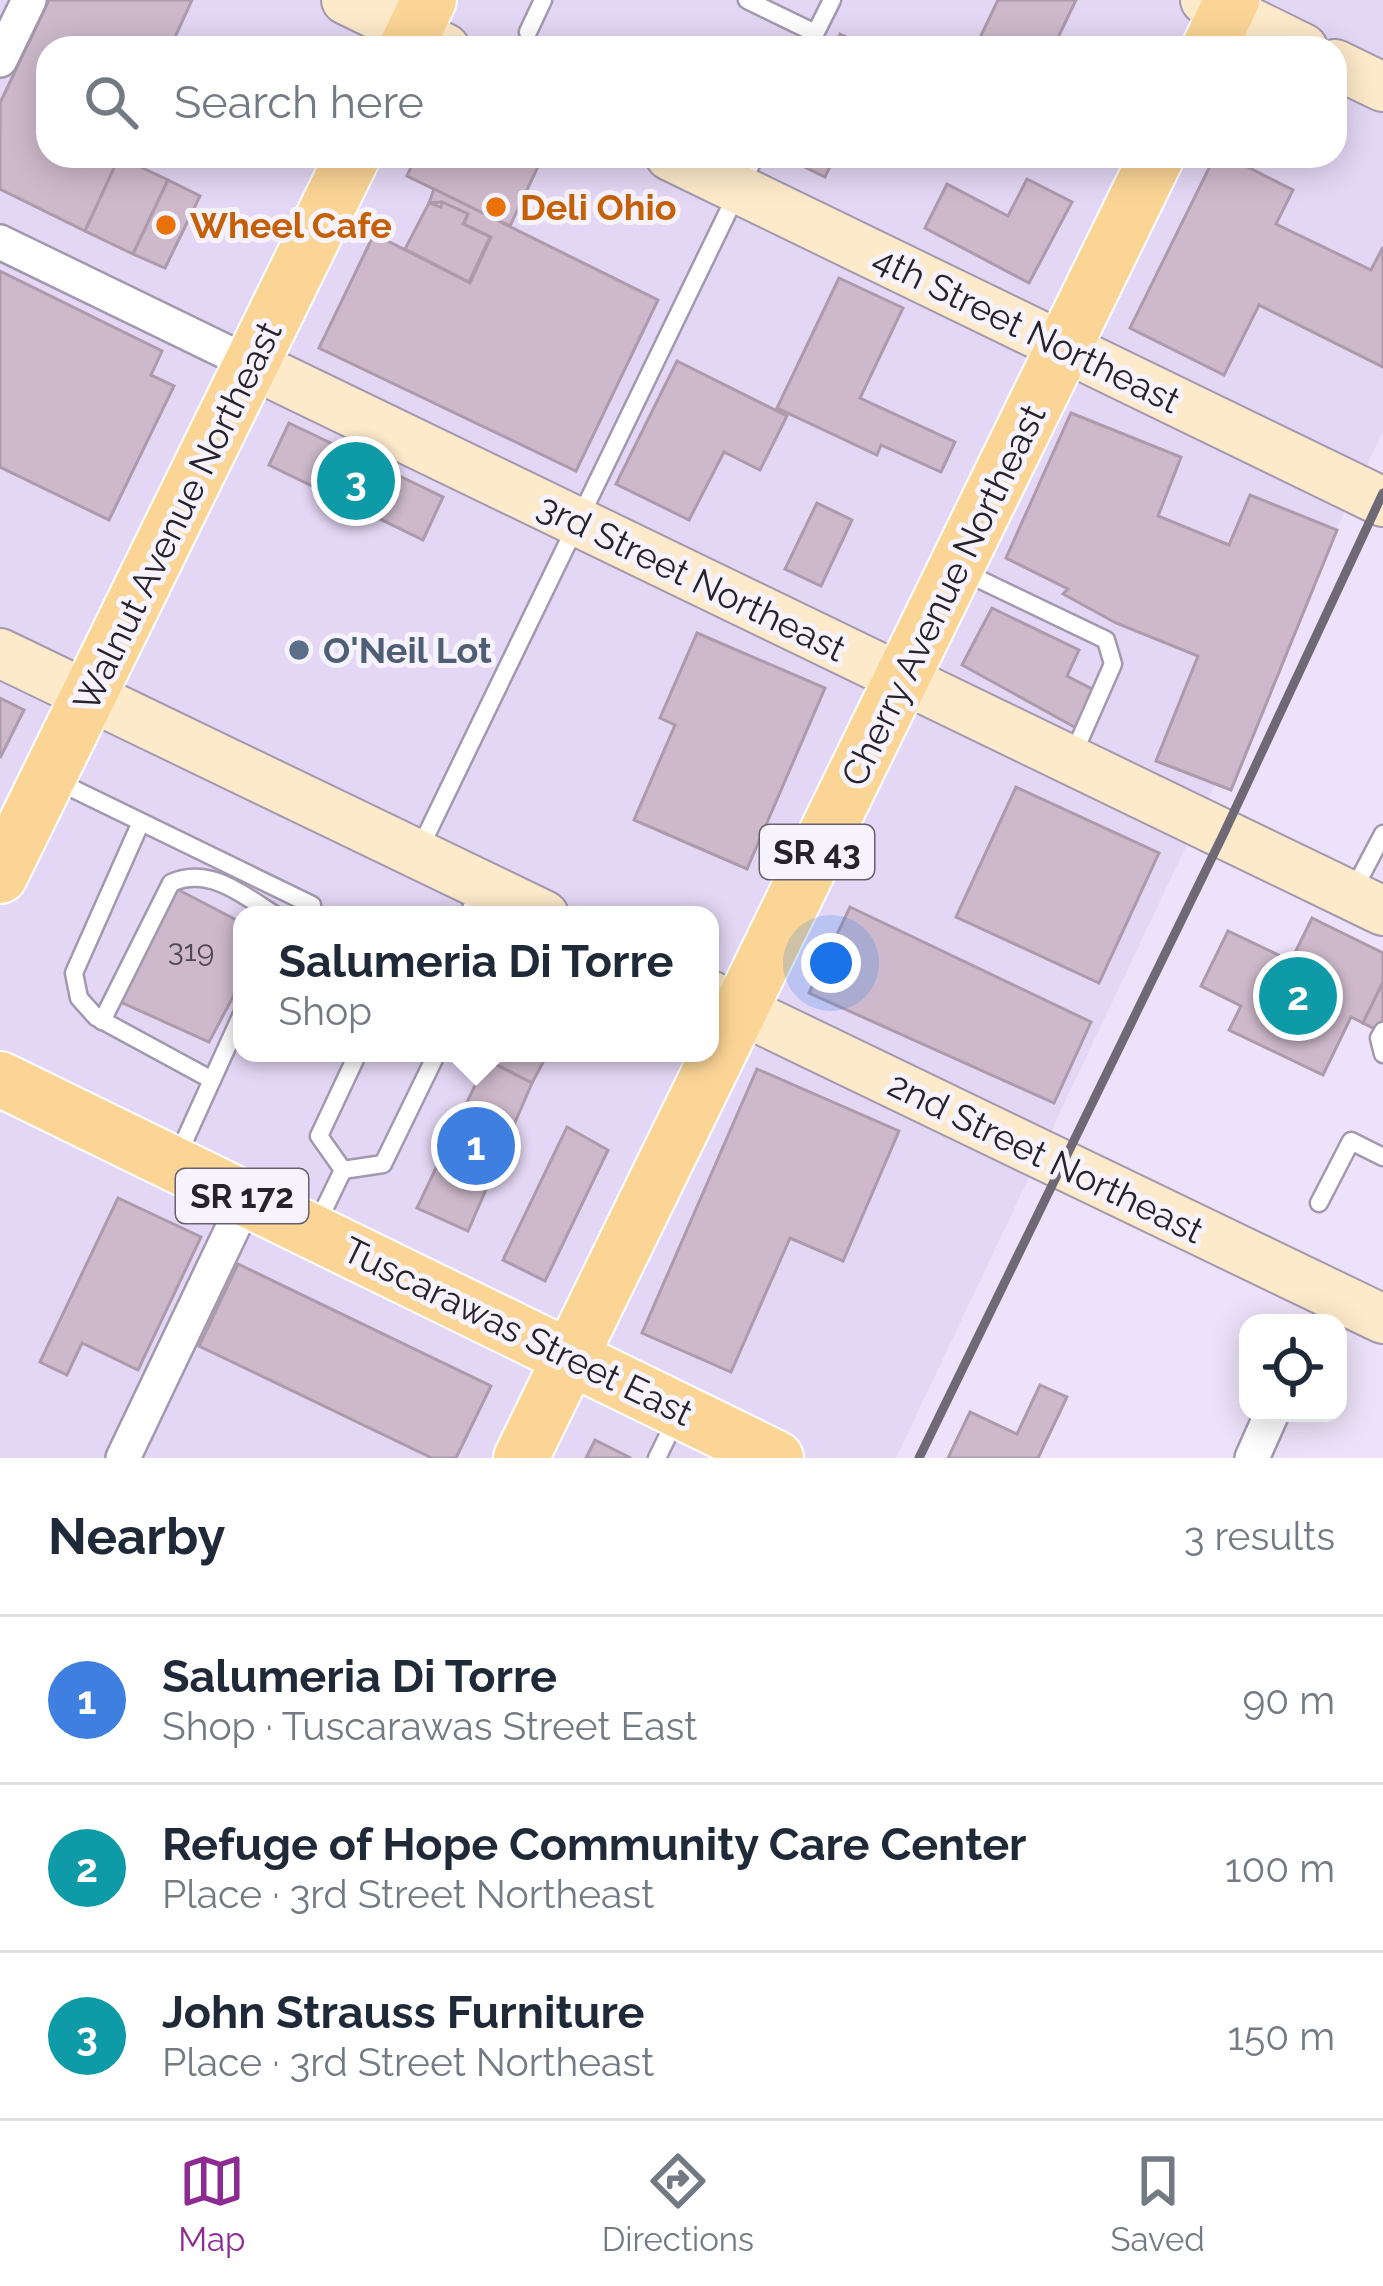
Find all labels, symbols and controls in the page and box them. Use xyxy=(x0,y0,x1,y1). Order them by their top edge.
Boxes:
search box xyxy=(36,36,1347,168)
icon: search xyxy=(78,69,144,135)
text: Search here xyxy=(174,76,424,129)
place label: Deli Ohio xyxy=(520,186,677,228)
marker: Deli Ohio xyxy=(483,194,509,220)
place label: Wheel Cafe xyxy=(190,204,392,246)
marker: Wheel Cafe xyxy=(153,212,179,238)
street label: 4th Street Northeast xyxy=(867,237,1187,421)
street label: Walnut Avenue Northeast xyxy=(64,314,290,718)
street label: Cherry Avenue Northeast xyxy=(832,397,1054,793)
pin: 3 xyxy=(317,436,395,526)
street label: 3rd Street Northeast xyxy=(531,484,853,670)
place label: O'Neil Lot xyxy=(323,629,492,671)
marker: O'Neil Lot xyxy=(286,637,312,663)
road number: SR 43 xyxy=(760,825,874,879)
popup xyxy=(233,906,719,1062)
house number: 319 xyxy=(168,933,214,968)
your location xyxy=(801,933,861,993)
text: Salumeria Di Torre xyxy=(278,935,674,988)
pin: 2 xyxy=(1259,951,1337,1041)
text: Shop xyxy=(278,988,372,1034)
street label: 2nd Street Northeast xyxy=(882,1062,1210,1252)
pin: 1 xyxy=(437,1101,515,1191)
road number: SR 172 xyxy=(176,1169,308,1223)
street label: Tuscarawas Street East xyxy=(336,1228,700,1434)
map controls xyxy=(1239,1314,1347,1422)
button: locate xyxy=(1239,1314,1347,1422)
text: Nearby xyxy=(48,1506,225,1566)
text: 3 results xyxy=(1184,1513,1335,1559)
text: Salumeria Di Torre xyxy=(162,1650,557,1703)
text: 1 xyxy=(77,1677,97,1723)
text: 90 m xyxy=(1242,1677,1335,1723)
text: Shop · Tuscarawas Street East xyxy=(162,1703,697,1749)
text: Refuge of Hope Community Care Center xyxy=(162,1818,1027,1871)
text: 2 xyxy=(76,1845,98,1891)
text: 100 m xyxy=(1225,1845,1335,1891)
text: Place · 3rd Street Northeast xyxy=(162,1871,654,1917)
text: John Strauss Furniture xyxy=(162,1986,645,2039)
text: 3 xyxy=(76,2013,98,2059)
text: 150 m xyxy=(1227,2013,1335,2059)
text: Place · 3rd Street Northeast xyxy=(162,2039,654,2085)
tab: Map xyxy=(178,2148,245,2259)
tab: Directions xyxy=(602,2148,754,2259)
tab: Saved xyxy=(1110,2148,1205,2259)

